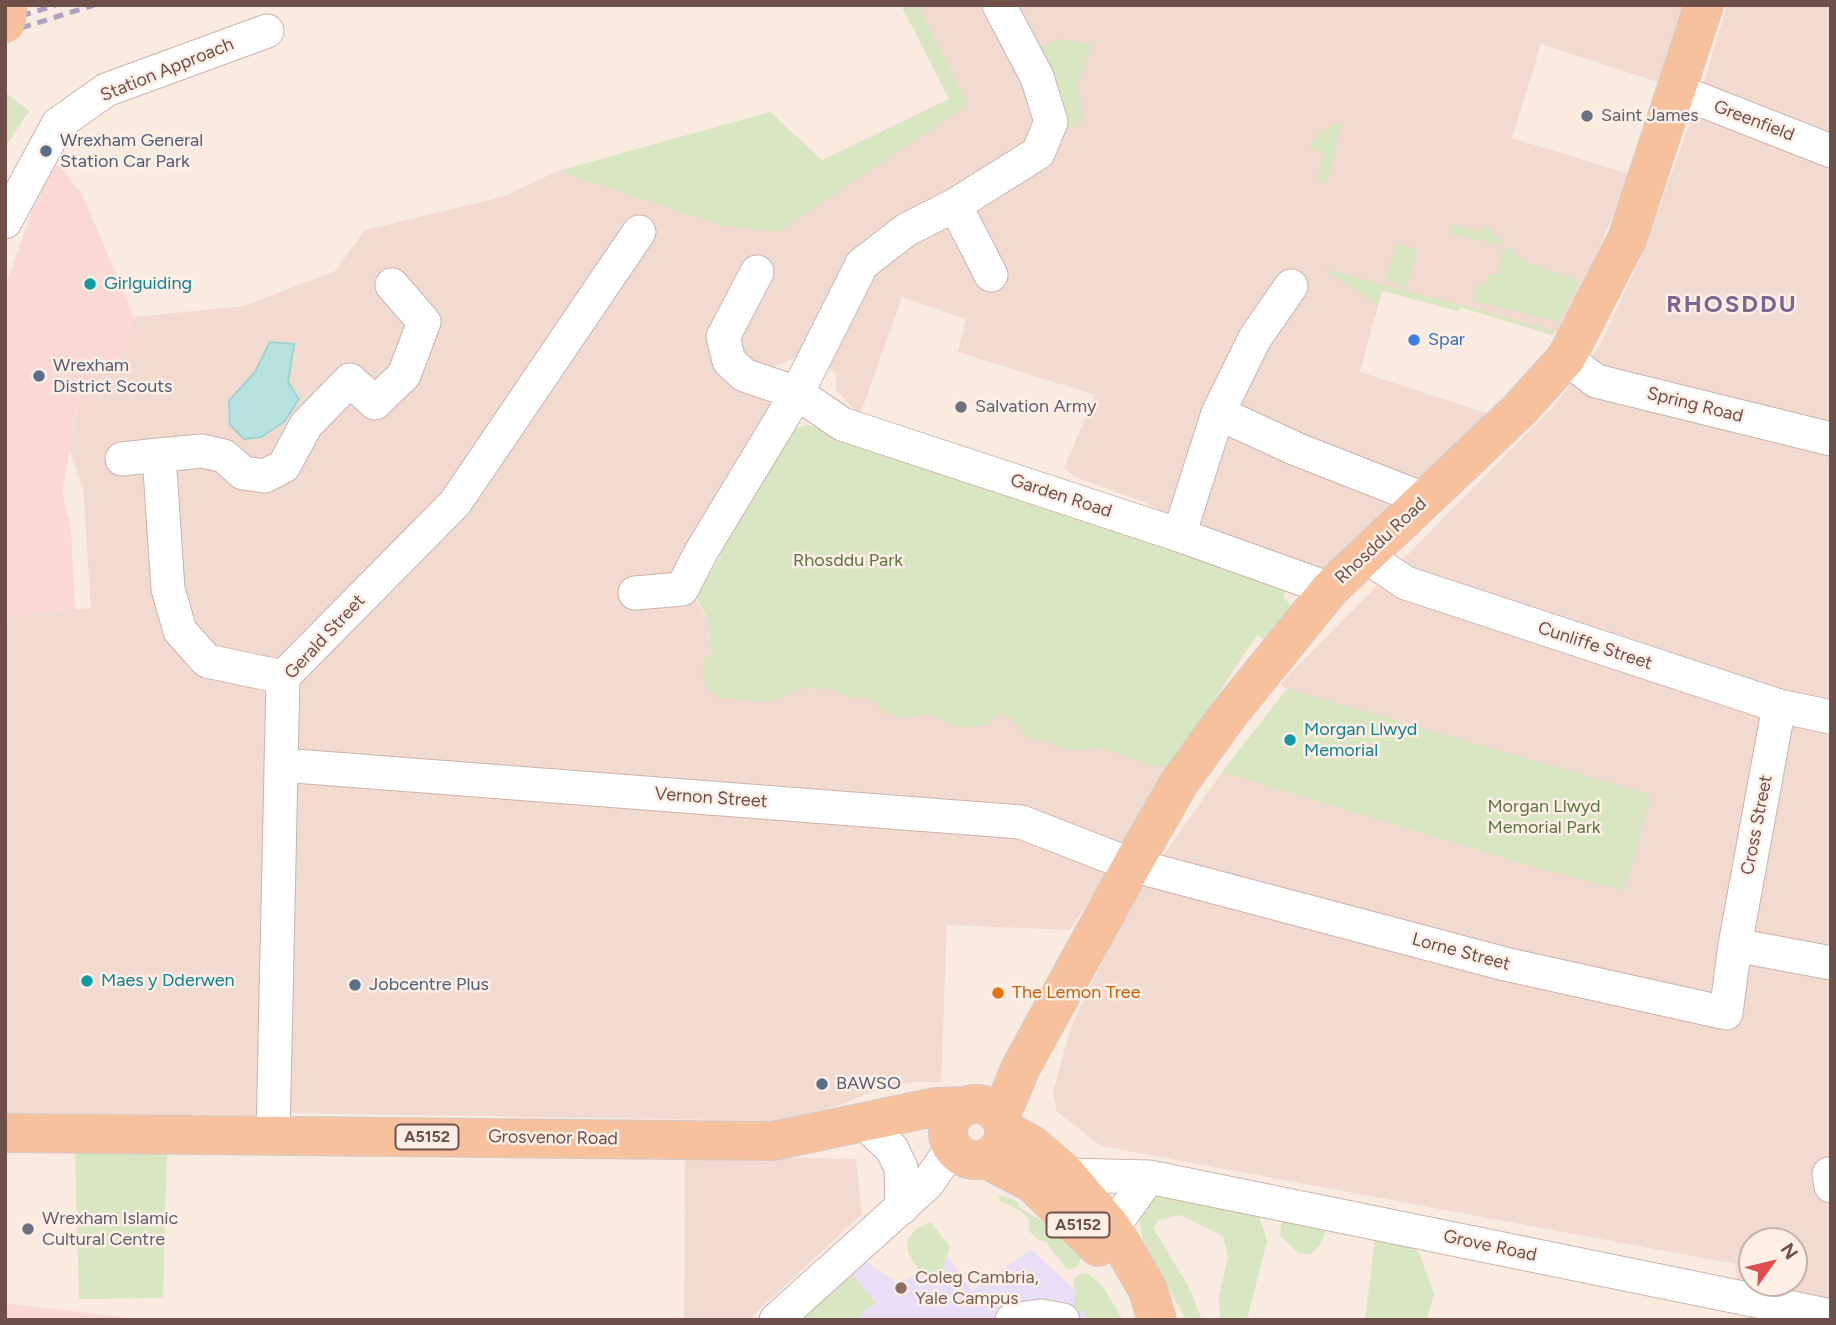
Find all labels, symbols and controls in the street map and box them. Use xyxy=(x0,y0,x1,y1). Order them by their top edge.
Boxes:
street label: Station Approach xyxy=(97,33,237,107)
street label: Greenfield xyxy=(1711,96,1797,146)
place label: Saint James xyxy=(1601,105,1699,127)
marker: Saint James xyxy=(1579,108,1595,124)
place label: Wrexham General Station Car Park xyxy=(60,130,203,172)
marker: Wrexham General Station Car Park xyxy=(38,143,54,159)
place label: Girlguiding xyxy=(104,273,192,295)
marker: Girlguiding xyxy=(82,276,98,292)
district label: RHOSDDU xyxy=(1667,291,1797,319)
place label: Spar xyxy=(1428,329,1465,351)
marker: Spar xyxy=(1406,332,1422,348)
place label: Wrexham District Scouts xyxy=(53,355,172,398)
marker: Wrexham District Scouts xyxy=(31,368,47,384)
street label: Spring Road xyxy=(1645,383,1745,427)
place label: Salvation Army xyxy=(975,396,1096,418)
marker: Salvation Army xyxy=(953,399,969,415)
street label: Garden Road xyxy=(1008,469,1114,523)
street label: Rhosddu Road xyxy=(1331,493,1431,589)
park label: Rhosddu Park xyxy=(793,550,903,572)
street label: Gerald Street xyxy=(280,590,370,684)
street label: Cunliffe Street xyxy=(1535,617,1655,675)
place label: Morgan Llwyd Memorial xyxy=(1304,719,1417,762)
marker: Morgan Llwyd Memorial xyxy=(1282,732,1298,748)
street label: Cross Street xyxy=(1737,773,1777,877)
street label: Vernon Street xyxy=(654,783,768,813)
park label: Morgan Llwyd Memorial Park xyxy=(1487,796,1601,838)
street label: Lorne Street xyxy=(1410,929,1512,975)
place label: Maes y Dderwen xyxy=(101,970,235,992)
marker: Maes y Dderwen xyxy=(79,973,95,989)
place label: Jobcentre Plus xyxy=(369,974,489,996)
marker: Jobcentre Plus xyxy=(347,977,363,993)
place label: The Lemon Tree xyxy=(1012,982,1141,1004)
marker: The Lemon Tree xyxy=(990,985,1006,1001)
place label: BAWSO xyxy=(836,1073,901,1095)
marker: BAWSO xyxy=(814,1076,830,1092)
road number: A5152 xyxy=(396,1124,458,1149)
street label: Grosvenor Road xyxy=(488,1126,618,1150)
place label: Wrexham Islamic Cultural Centre xyxy=(42,1208,178,1250)
road number: A5152 xyxy=(1046,1212,1110,1238)
marker: Wrexham Islamic Cultural Centre xyxy=(20,1221,36,1237)
street label: Grove Road xyxy=(1441,1226,1539,1266)
north arrow xyxy=(1738,1227,1808,1297)
text: N xyxy=(1776,1239,1803,1264)
place label: Coleg Cambria, Yale Campus xyxy=(915,1267,1039,1310)
marker: Coleg Cambria, Yale Campus xyxy=(893,1280,909,1296)

